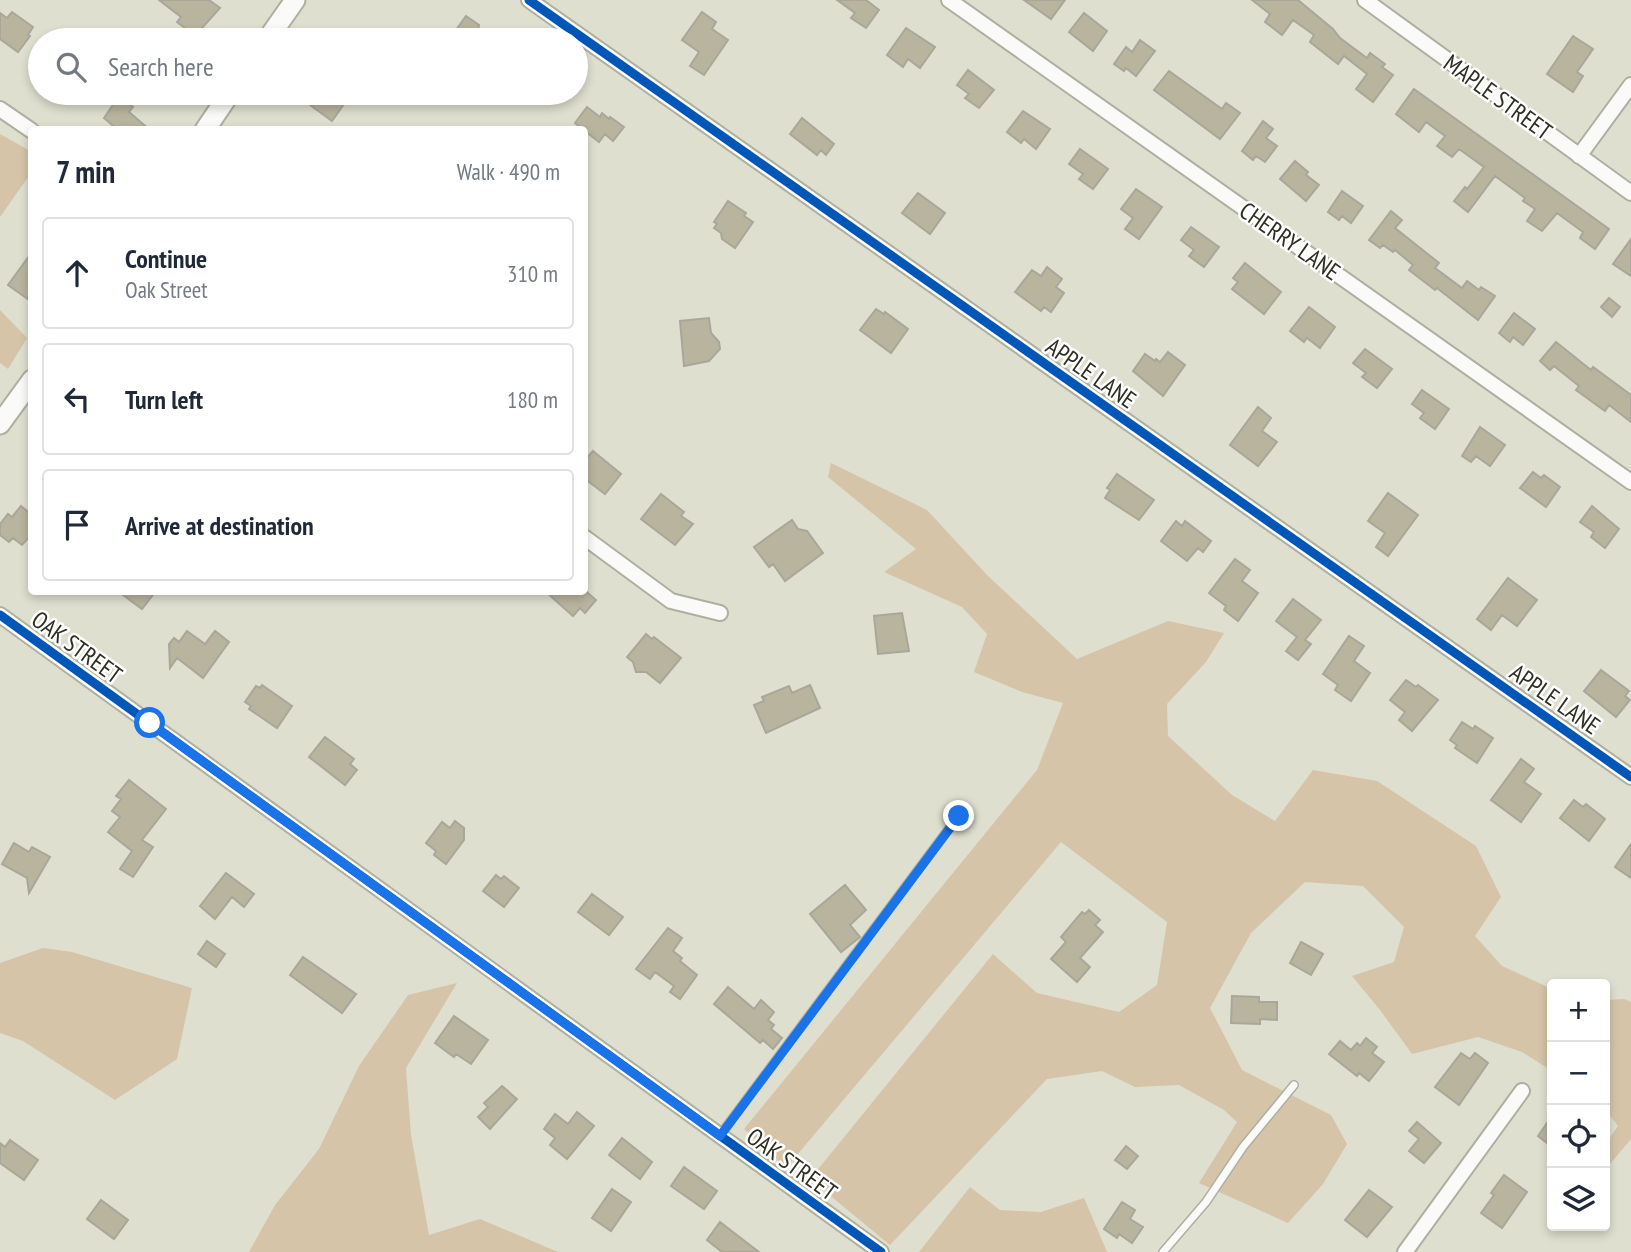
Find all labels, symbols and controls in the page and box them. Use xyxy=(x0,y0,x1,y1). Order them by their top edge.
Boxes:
search box xyxy=(28,28,588,105)
street label: MAPLE STREET xyxy=(1438,47,1559,147)
icon: search xyxy=(52,48,90,86)
text: Search here xyxy=(108,50,214,83)
text: 7 min xyxy=(56,152,115,191)
text: Walk · 490 m xyxy=(457,157,560,186)
street label: CHERRY LANE xyxy=(1233,195,1347,287)
text: Continue xyxy=(125,242,207,275)
icon: ahead xyxy=(58,254,96,292)
text: 310 m xyxy=(507,259,558,288)
text: Oak Street xyxy=(125,275,208,304)
street label: APPLE LANE xyxy=(1040,331,1142,415)
icon: left xyxy=(58,380,96,418)
text: Turn left xyxy=(125,383,203,416)
text: 180 m xyxy=(507,385,558,414)
icon: arrive xyxy=(58,506,96,544)
text: Arrive at destination xyxy=(125,509,314,542)
street label: OAK STREET xyxy=(26,604,128,690)
street label: APPLE LANE xyxy=(1504,657,1606,741)
route start xyxy=(134,707,165,738)
route end xyxy=(943,800,974,831)
map controls xyxy=(1547,979,1610,1231)
button: + xyxy=(1547,979,1610,1042)
button: − xyxy=(1547,1042,1610,1105)
button: locate xyxy=(1547,1105,1610,1168)
street label: OAK STREET xyxy=(741,1121,843,1207)
button: layers xyxy=(1547,1168,1610,1231)

